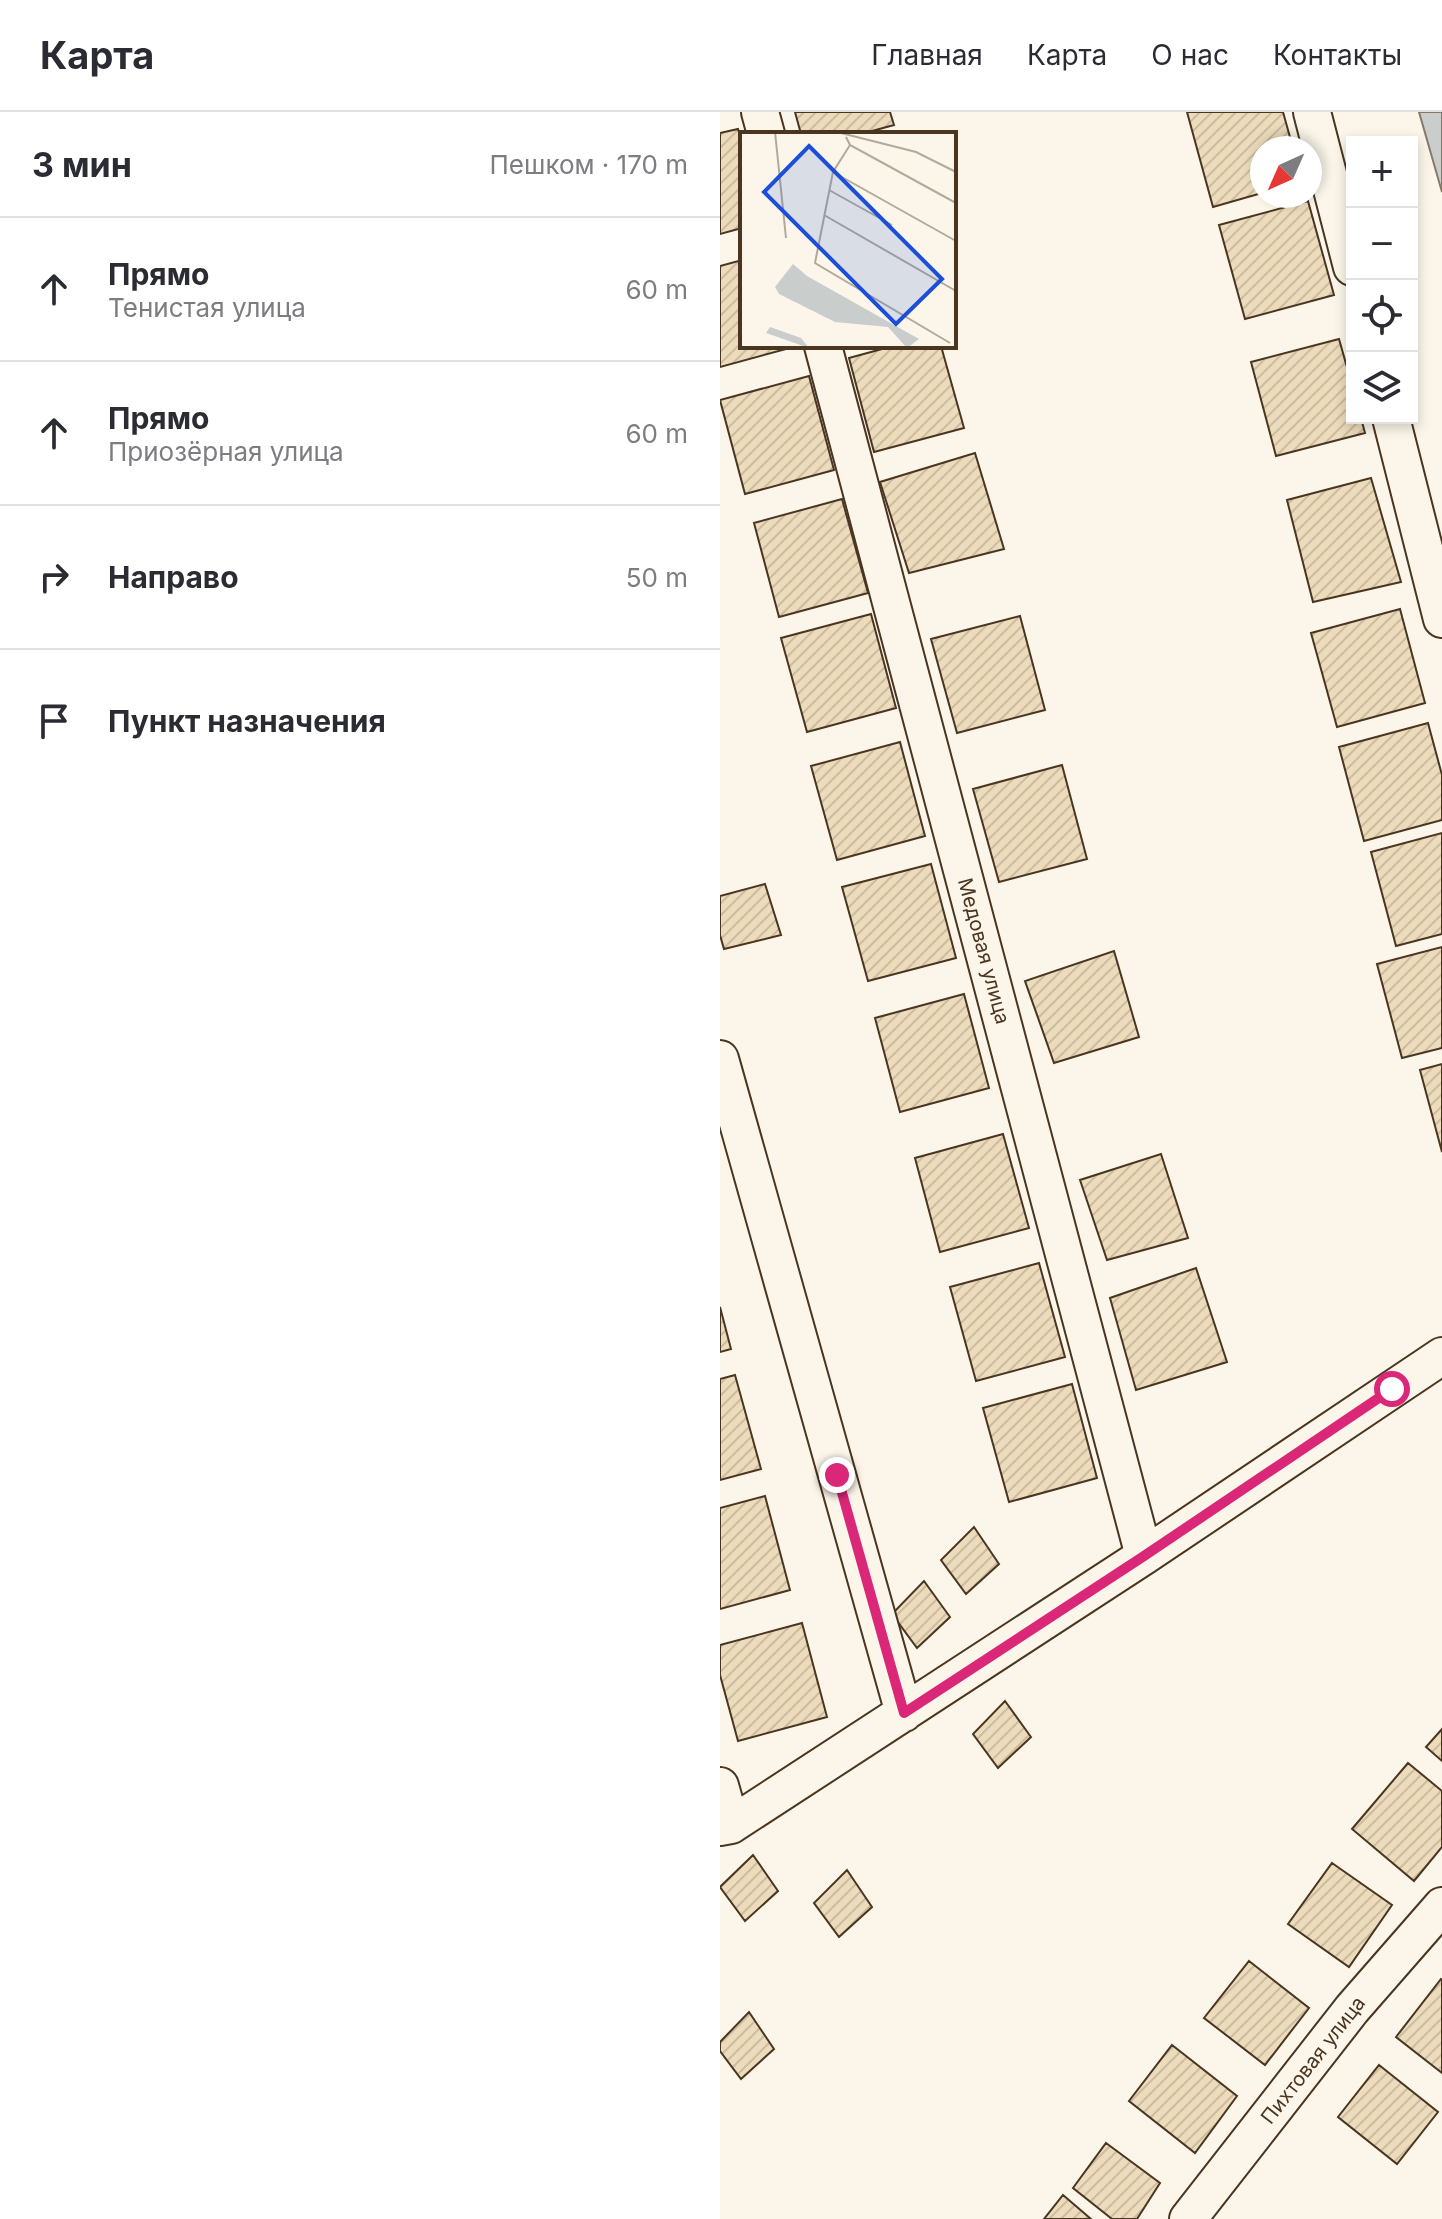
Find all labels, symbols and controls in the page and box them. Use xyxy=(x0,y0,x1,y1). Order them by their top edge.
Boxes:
text: Карта xyxy=(40,32,154,78)
text: Главная xyxy=(871,38,983,72)
text: Карта xyxy=(1027,38,1107,72)
text: О нас xyxy=(1151,38,1229,72)
text: Контакты xyxy=(1273,38,1402,72)
inset map xyxy=(740,132,956,348)
north arrow xyxy=(1250,136,1322,208)
map controls xyxy=(1346,136,1418,424)
button: + xyxy=(1346,136,1418,208)
text: 3 мин xyxy=(32,144,132,185)
text: Пешком · 170 m xyxy=(490,149,688,180)
button: − xyxy=(1346,208,1418,280)
text: Прямо xyxy=(108,256,209,292)
icon: ahead xyxy=(32,267,76,311)
text: 60 m xyxy=(625,274,688,305)
button: locate xyxy=(1346,280,1418,352)
text: Тенистая улица xyxy=(108,292,306,323)
button: layers xyxy=(1346,352,1418,424)
text: Прямо xyxy=(108,400,209,436)
icon: ahead xyxy=(32,411,76,455)
text: 60 m xyxy=(625,418,688,449)
text: Приозёрная улица xyxy=(108,436,344,467)
icon: right xyxy=(32,555,76,599)
text: Направо xyxy=(108,559,239,595)
text: 50 m xyxy=(626,562,688,593)
icon: arrive xyxy=(32,699,76,743)
text: Пункт назначения xyxy=(108,703,386,739)
street label: Медовая улица xyxy=(953,875,1015,1027)
route start xyxy=(1374,1371,1410,1407)
route end xyxy=(819,1457,855,1493)
street label: Пихтовая улица xyxy=(1256,1992,1370,2128)

